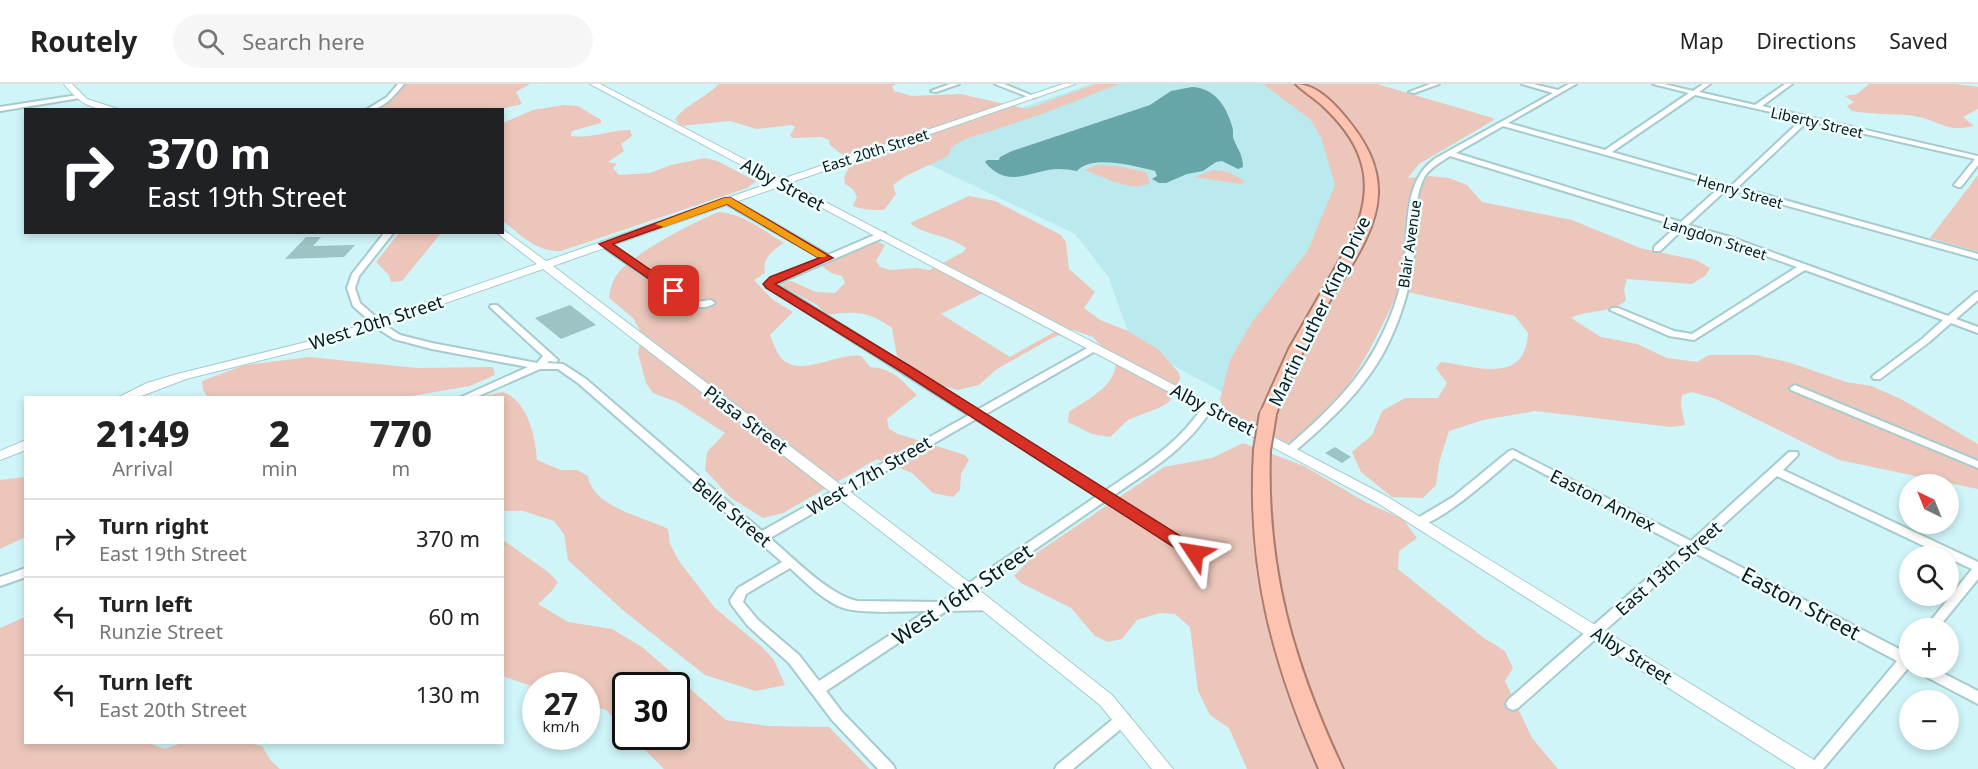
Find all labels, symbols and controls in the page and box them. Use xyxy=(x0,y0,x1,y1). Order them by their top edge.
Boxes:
search box xyxy=(173,14,593,68)
text: Routely xyxy=(30,22,137,60)
icon: search xyxy=(194,25,227,58)
text: Search here xyxy=(242,26,365,56)
text: Map xyxy=(1680,27,1724,55)
text: Directions xyxy=(1757,27,1856,55)
text: Saved xyxy=(1889,27,1948,55)
street label: Liberty Street xyxy=(1769,102,1866,142)
street label: East 20th Street xyxy=(819,123,931,177)
text: 370 m xyxy=(147,124,271,181)
icon: right xyxy=(48,132,126,210)
street label: Alby Street xyxy=(737,152,829,216)
street label: Henry Street xyxy=(1695,169,1786,213)
text: East 19th Street xyxy=(147,178,347,215)
street label: Blair Avenue xyxy=(1393,199,1425,289)
street label: Martin Luther King Drive xyxy=(1263,212,1375,410)
street label: Langdon Street xyxy=(1660,212,1770,264)
pin xyxy=(648,265,699,316)
icon: arrive xyxy=(657,274,690,307)
street label: West 20th Street xyxy=(306,289,447,355)
street label: Alby Street xyxy=(1167,378,1259,441)
street label: Piasa Street xyxy=(699,380,793,459)
text: 21:49 xyxy=(96,409,189,458)
text: 2 xyxy=(269,409,290,458)
text: 770 xyxy=(370,409,432,458)
street label: West 17th Street xyxy=(803,429,936,520)
text: Arrival xyxy=(112,455,173,482)
text: min xyxy=(261,455,298,482)
text: m xyxy=(391,455,410,482)
street label: Easton Annex xyxy=(1546,463,1660,537)
street label: Belle Street xyxy=(687,472,777,552)
north arrow xyxy=(1899,474,1959,534)
map controls xyxy=(1899,474,1959,750)
text: Turn right xyxy=(99,510,209,540)
street label: East 13th Street xyxy=(1610,515,1726,621)
position arrow xyxy=(1163,521,1227,585)
icon: right xyxy=(48,522,81,555)
text: 370 m xyxy=(416,523,480,553)
street label: West 16th Street xyxy=(887,537,1038,651)
text: East 19th Street xyxy=(99,540,247,567)
button: search xyxy=(1899,546,1959,606)
street label: Easton Street xyxy=(1737,560,1866,646)
text: Turn left xyxy=(99,588,193,618)
icon: left xyxy=(48,600,81,633)
text: 60 m xyxy=(429,601,480,631)
text: Runzie Street xyxy=(99,618,223,645)
button: + xyxy=(1899,618,1959,678)
street label: Alby Street xyxy=(1587,621,1677,690)
text: Turn left xyxy=(99,666,193,696)
speed limit sign: 30 xyxy=(612,672,690,750)
icon: left xyxy=(48,678,81,711)
text: 130 m xyxy=(416,679,480,709)
text: 27 xyxy=(544,683,578,724)
button: − xyxy=(1899,690,1959,750)
text: East 20th Street xyxy=(99,696,247,723)
text: km/h xyxy=(543,716,579,736)

